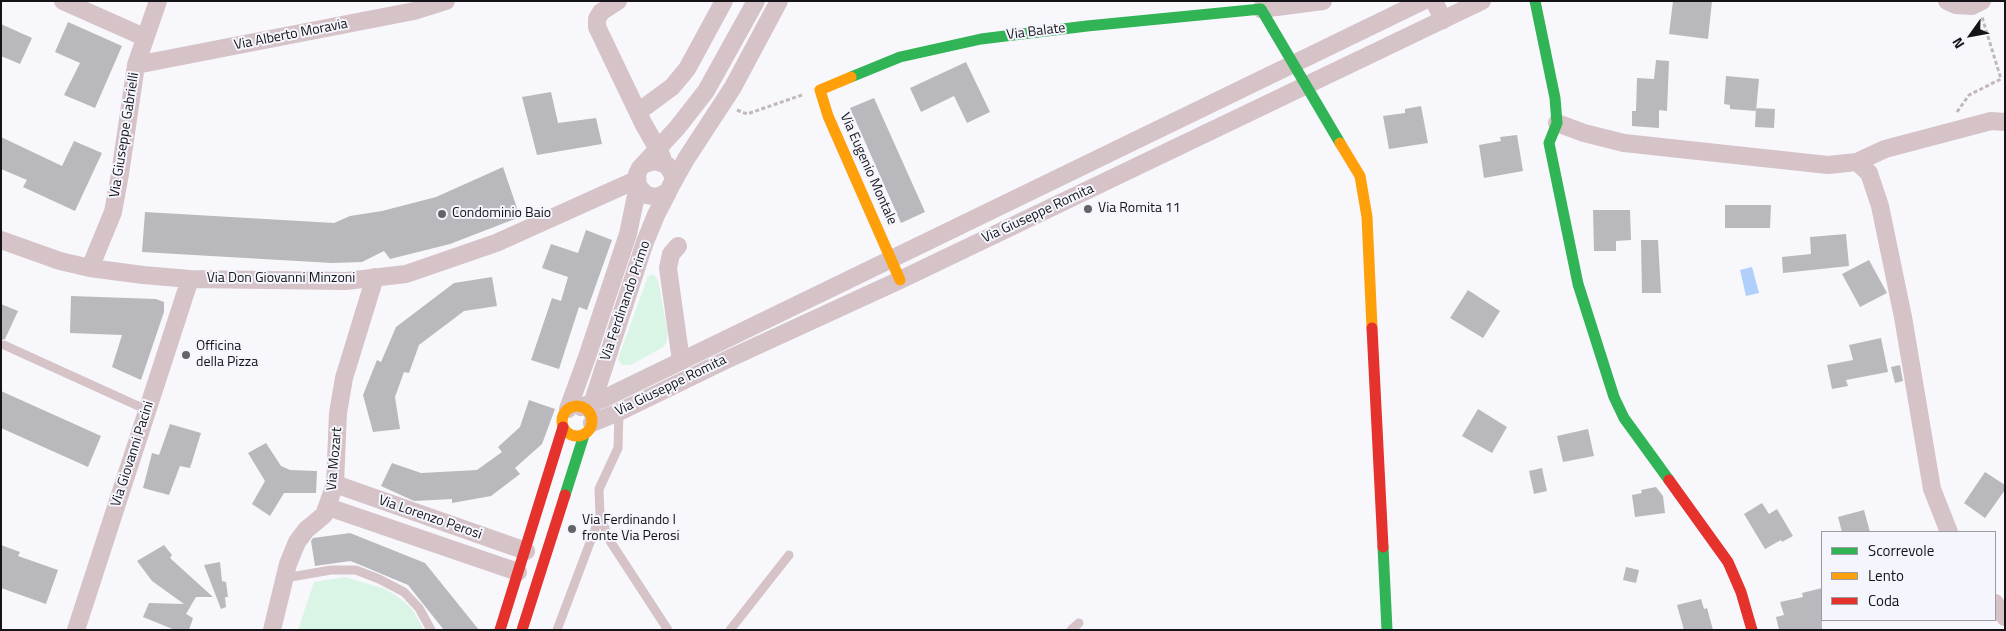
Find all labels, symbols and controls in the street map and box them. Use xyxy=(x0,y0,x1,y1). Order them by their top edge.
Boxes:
north arrow xyxy=(1946,10,1996,60)
street label: Via Alberto Moravia xyxy=(233,16,349,54)
street label: Via Balate xyxy=(1006,20,1066,44)
text: N xyxy=(1946,34,1969,53)
street label: Via Giuseppe Gabrielli xyxy=(107,71,143,199)
street label: Via Eugenio Montale xyxy=(836,111,900,227)
street label: Via Giuseppe Romita xyxy=(979,181,1097,247)
place label: Via Romita 11 xyxy=(1098,201,1181,217)
marker: Via Romita 11 xyxy=(1082,203,1094,215)
place label: Condominio Baio xyxy=(452,206,551,222)
marker: Condominio Baio xyxy=(436,208,448,220)
street label: Via Ferdinando Primo xyxy=(598,239,654,363)
street label: Via Don Giovanni Minzoni xyxy=(207,271,355,287)
place label: Officina della Pizza xyxy=(196,339,258,372)
marker: Officina della Pizza xyxy=(180,349,192,361)
street label: Via Giuseppe Romita xyxy=(613,352,729,420)
street label: Via Giovanni Pacini xyxy=(108,399,158,509)
street label: Via Mozart xyxy=(324,427,346,491)
street label: Via Lorenzo Perosi xyxy=(376,492,484,544)
place label: Via Ferdinando I fronte Via Perosi xyxy=(582,513,680,546)
marker: Via Ferdinando I fronte Via Perosi xyxy=(566,523,578,535)
legend xyxy=(1821,531,1996,621)
text: Scorrevole xyxy=(1868,539,1934,562)
text: Lento xyxy=(1868,564,1904,587)
text: Coda xyxy=(1868,589,1899,612)

